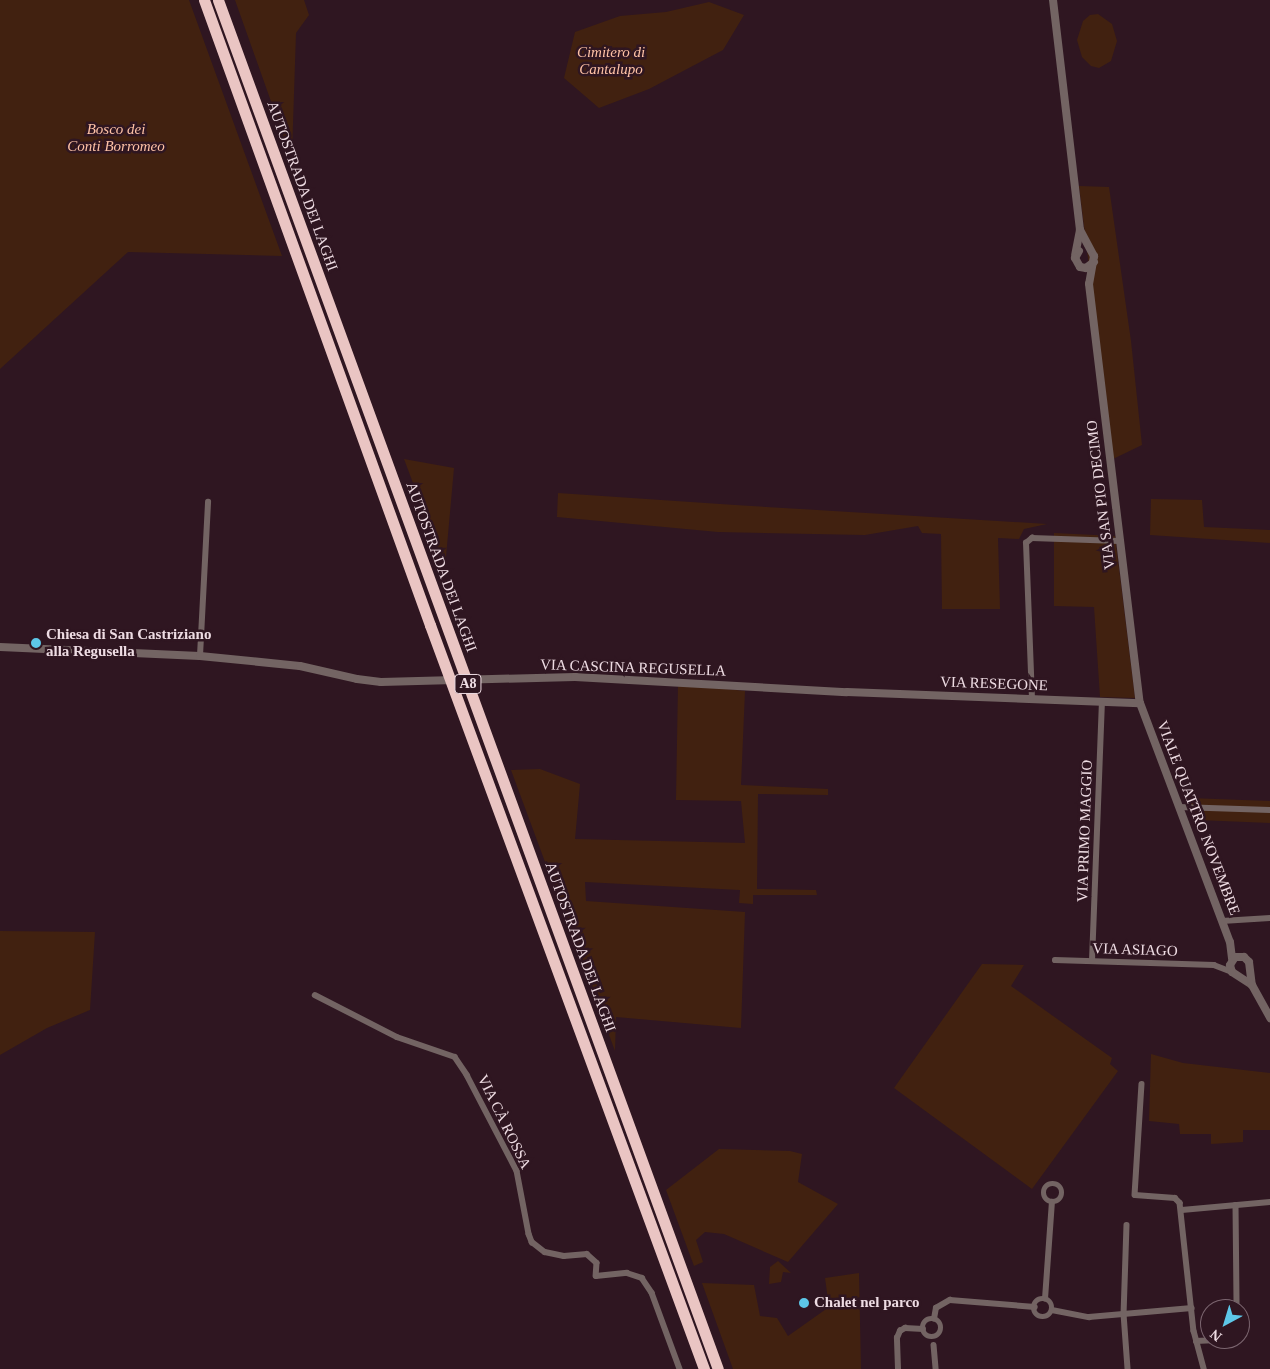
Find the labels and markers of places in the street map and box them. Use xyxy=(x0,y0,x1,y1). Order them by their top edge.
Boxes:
place label: Chiesa di San Castriziano alla Regusella xyxy=(46,625,211,660)
marker: Chiesa di San Castriziano alla Regusella xyxy=(30,637,42,649)
place label: Chalet nel parco xyxy=(814,1294,920,1312)
marker: Chalet nel parco xyxy=(798,1297,810,1309)

